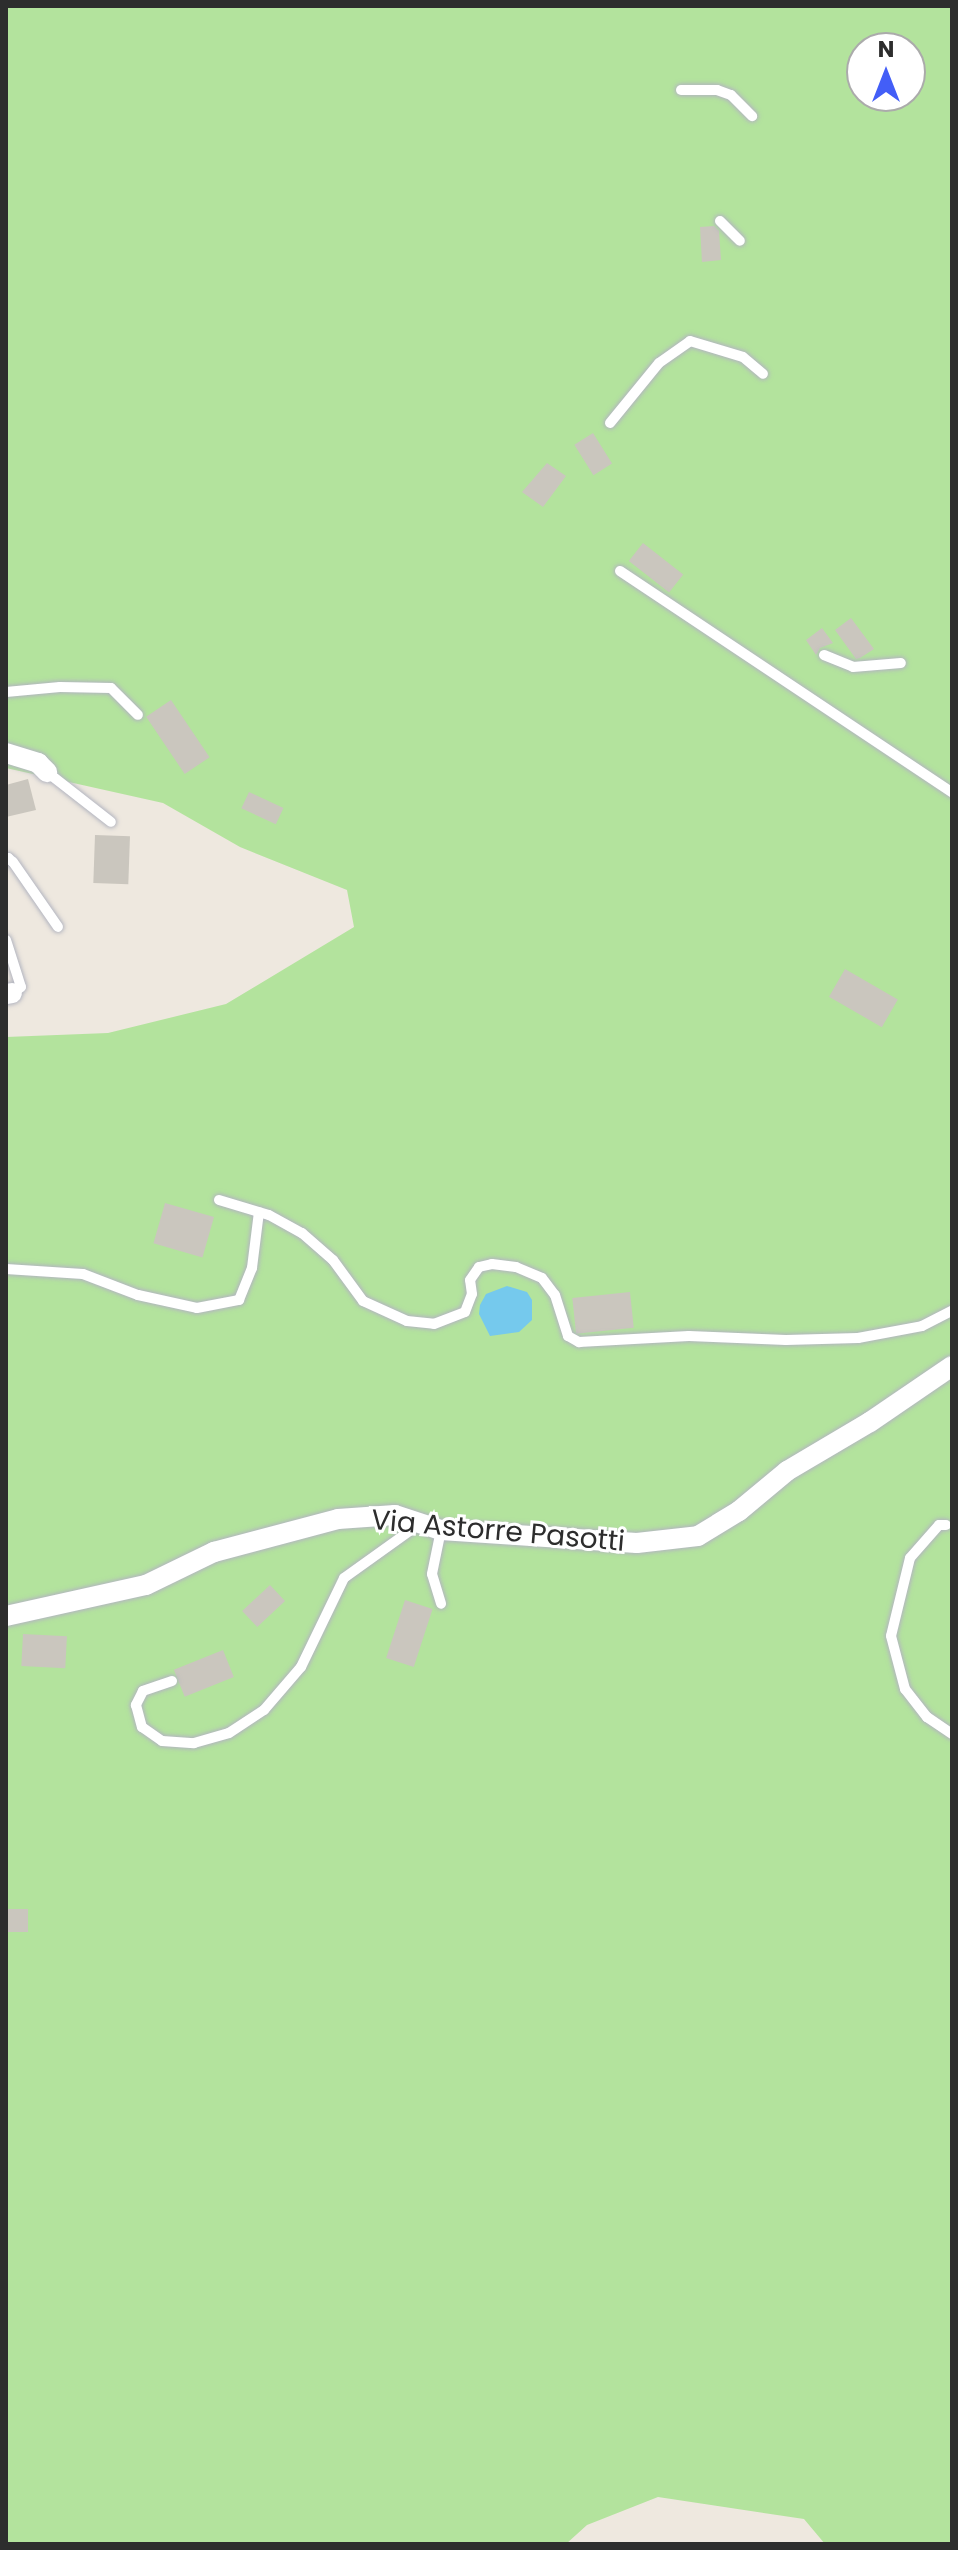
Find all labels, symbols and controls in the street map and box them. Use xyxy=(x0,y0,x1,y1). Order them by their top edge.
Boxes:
north arrow xyxy=(846,32,926,112)
text: N xyxy=(878,34,894,65)
street label: Via Astorre Pasotti xyxy=(370,1503,626,1559)

